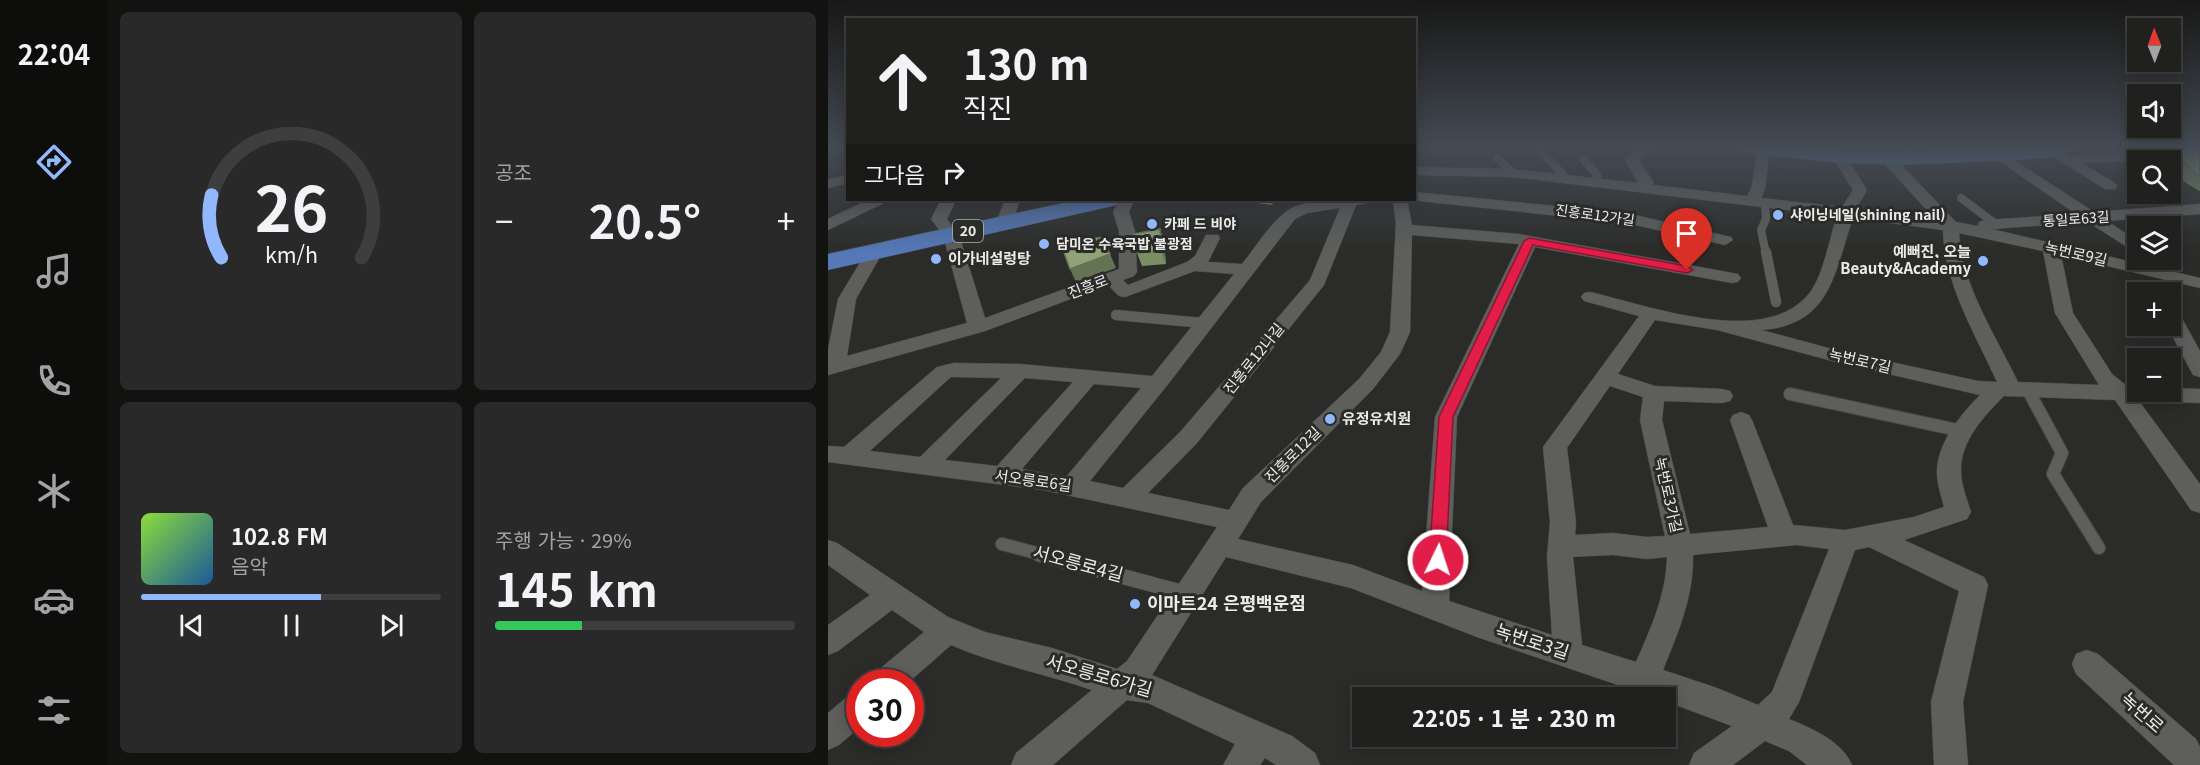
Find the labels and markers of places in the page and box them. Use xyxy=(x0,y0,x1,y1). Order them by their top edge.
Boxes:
place label: 샤이닝네일(shining nail) xyxy=(1790,204,1946,224)
pin xyxy=(1661,208,1712,270)
marker: 샤이닝네일(shining nail) xyxy=(1771,208,1785,222)
place label: 카페 드 비야 xyxy=(1164,213,1236,233)
marker: 카페 드 비야 xyxy=(1145,217,1159,231)
place label: 담미온 수육국밥 불광점 xyxy=(1056,233,1193,253)
marker: 담미온 수육국밥 불광점 xyxy=(1037,237,1051,251)
place label: 예뻐진, 오늘 Beauty&Academy xyxy=(1840,240,1971,278)
place label: 이가네설렁탕 xyxy=(948,247,1031,268)
marker: 이가네설렁탕 xyxy=(929,252,943,266)
marker: 예뻐진, 오늘 Beauty&Academy xyxy=(1976,254,1990,268)
place label: 유정유치원 xyxy=(1342,407,1411,428)
marker: 유정유치원 xyxy=(1323,412,1337,426)
place label: 이마트24 은평백운점 xyxy=(1147,589,1306,615)
marker: 이마트24 은평백운점 xyxy=(1128,597,1142,611)

